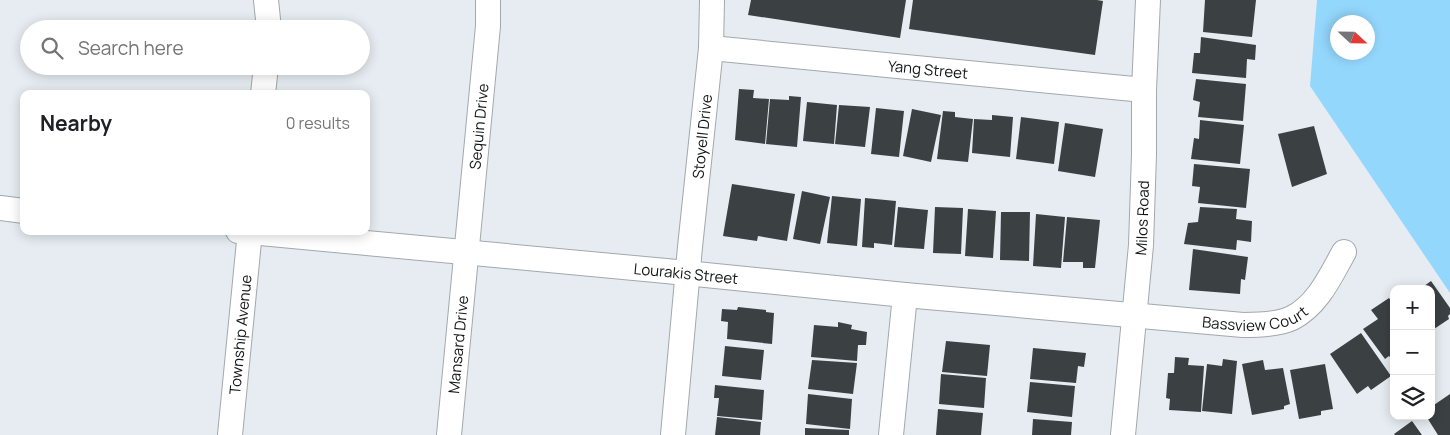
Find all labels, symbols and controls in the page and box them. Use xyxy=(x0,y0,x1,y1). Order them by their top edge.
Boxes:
north arrow xyxy=(1330,15,1375,60)
search box xyxy=(20,20,370,75)
icon: search xyxy=(38,34,66,62)
text: Search here xyxy=(78,35,184,61)
street label: Yang Street xyxy=(887,55,969,83)
street label: Sequin Drive xyxy=(464,82,493,170)
street label: Stoyell Drive xyxy=(687,93,717,180)
text: Nearby xyxy=(40,109,112,137)
text: 0 results xyxy=(286,112,350,134)
street label: Milos Road xyxy=(1130,180,1154,256)
street label: Lourakis Street xyxy=(633,258,739,289)
street label: Township Avenue xyxy=(224,273,256,395)
map controls xyxy=(1390,285,1435,420)
button: + xyxy=(1390,285,1435,330)
street label: Mansard Drive xyxy=(443,294,473,394)
street label: Bassview Court xyxy=(1201,301,1312,336)
button: − xyxy=(1390,330,1435,375)
button: layers xyxy=(1390,375,1435,420)

